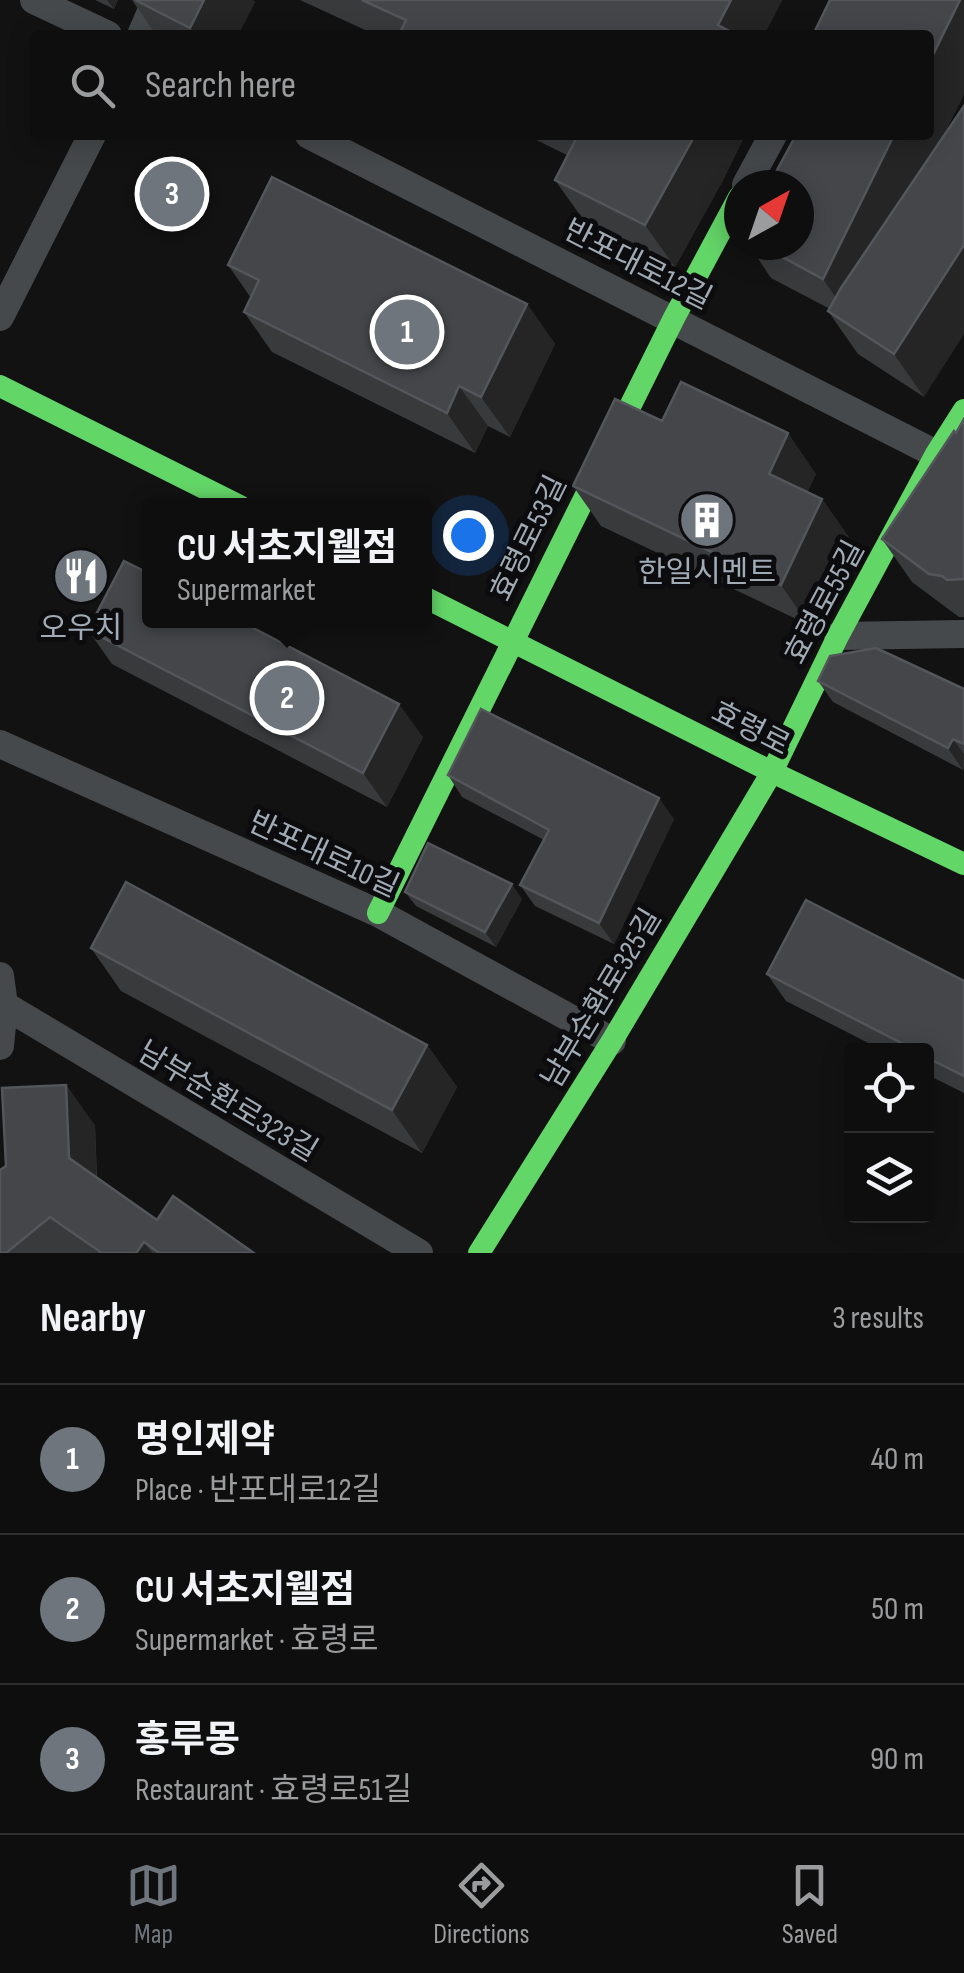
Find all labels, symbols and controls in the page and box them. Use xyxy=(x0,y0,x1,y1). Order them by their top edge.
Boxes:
search box xyxy=(30,30,934,140)
icon: search xyxy=(65,58,120,113)
text: Search here xyxy=(145,63,296,108)
pin: 3 xyxy=(140,156,204,232)
north arrow xyxy=(724,170,814,260)
street label: 반포대로12길 xyxy=(558,212,718,318)
pin: 1 xyxy=(374,294,440,370)
street label: 효령로53길 xyxy=(483,470,575,607)
building icon: 한일시멘트 xyxy=(677,490,737,550)
popup xyxy=(142,498,432,628)
your location xyxy=(443,510,494,561)
text: CU 서초지웰점 xyxy=(177,526,397,571)
street label: 효령로55길 xyxy=(777,535,872,670)
restaurant icon: 오우치 xyxy=(51,546,111,606)
place label: 한일시멘트 xyxy=(638,555,776,591)
text: Supermarket xyxy=(177,571,316,610)
place label: 오우치 xyxy=(40,611,122,647)
pin: 2 xyxy=(254,660,320,736)
street label: 효령로 xyxy=(705,694,796,764)
street label: 반포대로10길 xyxy=(243,804,405,905)
street label: 남부순환로325길 xyxy=(534,902,669,1095)
street label: 남부순환로323길 xyxy=(131,1034,324,1170)
map controls xyxy=(844,1043,934,1223)
button: locate xyxy=(844,1043,934,1133)
button: layers xyxy=(844,1133,934,1223)
text: Nearby xyxy=(40,1293,146,1344)
text: 3 results xyxy=(832,1299,924,1338)
text: 명인제약 xyxy=(135,1418,275,1463)
text: 1 xyxy=(66,1440,79,1479)
text: 40 m xyxy=(871,1440,924,1479)
text: Place · 반포대로12길 xyxy=(135,1471,381,1510)
text: CU 서초지웰점 xyxy=(135,1568,355,1613)
text: 2 xyxy=(65,1590,80,1629)
text: 50 m xyxy=(871,1590,924,1629)
text: Supermarket · 효령로 xyxy=(135,1621,379,1660)
text: 홍루몽 xyxy=(135,1718,240,1763)
text: 3 xyxy=(65,1740,80,1779)
text: 90 m xyxy=(870,1740,924,1779)
text: Restaurant · 효령로51길 xyxy=(135,1771,412,1810)
tab: Map xyxy=(126,1858,181,1951)
tab: Directions xyxy=(433,1858,530,1951)
tab: Saved xyxy=(782,1858,838,1951)

